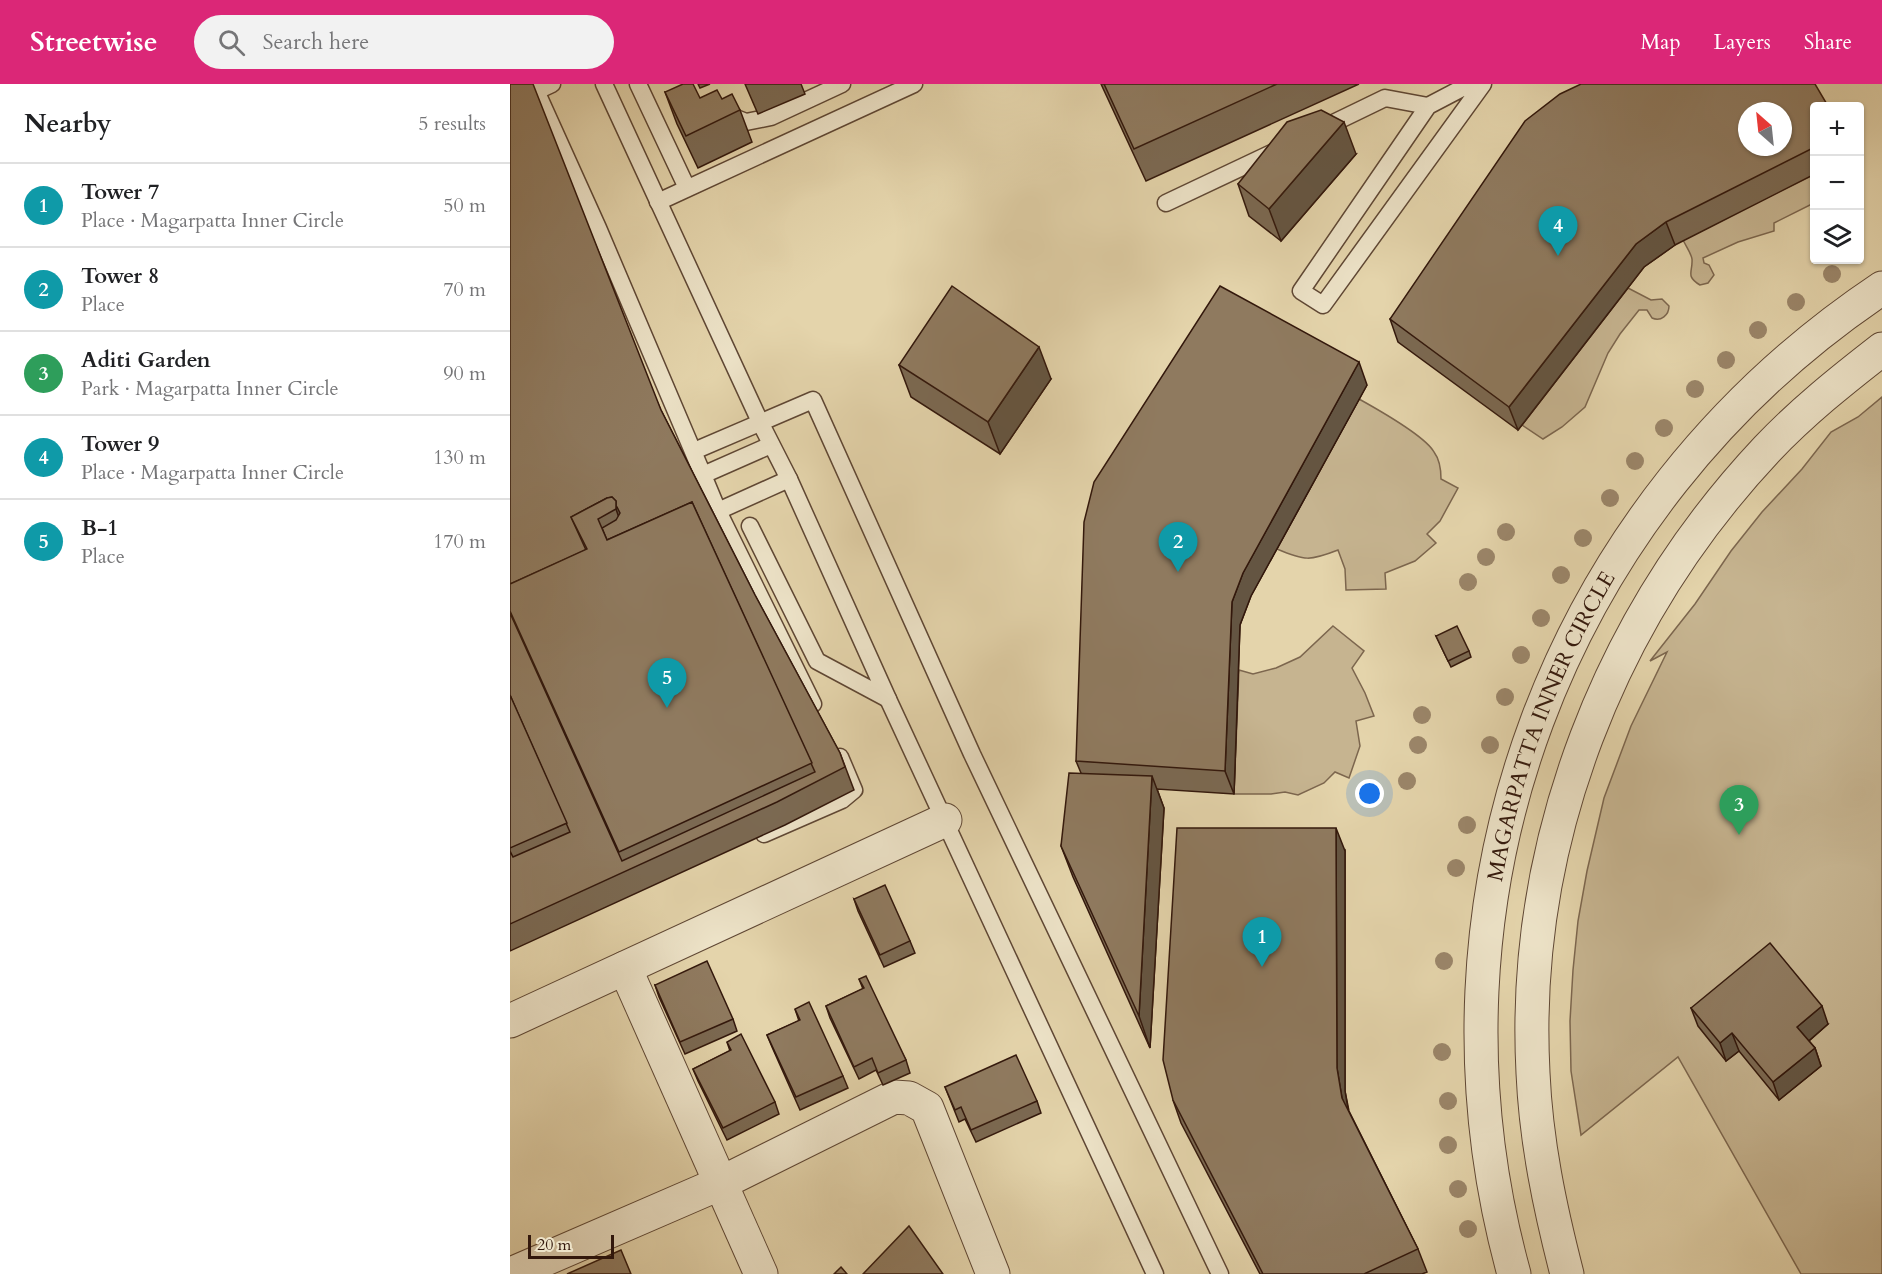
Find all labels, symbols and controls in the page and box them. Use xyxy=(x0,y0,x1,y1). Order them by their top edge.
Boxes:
search box xyxy=(194,15,614,69)
text: Streetwise xyxy=(30,23,158,61)
icon: search xyxy=(215,26,248,59)
text: Search here xyxy=(263,27,369,57)
text: Map xyxy=(1641,28,1681,57)
text: Layers xyxy=(1714,28,1771,57)
text: Share xyxy=(1804,28,1852,57)
north arrow xyxy=(1738,102,1792,156)
map controls xyxy=(1810,102,1864,264)
button: + xyxy=(1810,102,1864,156)
text: Nearby xyxy=(24,106,112,141)
text: 5 results xyxy=(418,110,486,137)
button: − xyxy=(1810,156,1864,210)
text: Tower 7 xyxy=(81,177,159,207)
text: 1 xyxy=(38,192,49,219)
text: 50 m xyxy=(443,192,486,219)
pin: 4 xyxy=(1538,206,1578,256)
text: Place · Magarpatta Inner Circle xyxy=(81,207,344,234)
button: layers xyxy=(1810,210,1864,264)
text: Tower 8 xyxy=(81,261,159,291)
text: 2 xyxy=(38,276,49,303)
text: 70 m xyxy=(443,276,486,303)
text: Place xyxy=(81,291,125,318)
text: Aditi Garden xyxy=(81,345,211,375)
text: 3 xyxy=(38,360,49,387)
text: 90 m xyxy=(443,360,486,387)
text: Park · Magarpatta Inner Circle xyxy=(81,375,339,402)
text: Tower 9 xyxy=(81,429,159,459)
text: 4 xyxy=(38,444,49,471)
text: 130 m xyxy=(433,444,486,471)
text: Place · Magarpatta Inner Circle xyxy=(81,459,344,486)
text: B-1 xyxy=(81,513,119,543)
pin: 2 xyxy=(1158,522,1198,572)
text: 5 xyxy=(38,528,49,555)
text: 170 m xyxy=(433,528,486,555)
text: Place xyxy=(81,543,125,570)
street label: MAGARPATTA INNER CIRCLE xyxy=(1480,566,1622,884)
pin: 5 xyxy=(648,658,686,708)
your location xyxy=(1355,779,1384,808)
pin: 3 xyxy=(1720,786,1758,835)
pin: 1 xyxy=(1242,918,1281,967)
scale bar xyxy=(528,1232,614,1260)
text: 20 m xyxy=(537,1234,571,1256)

